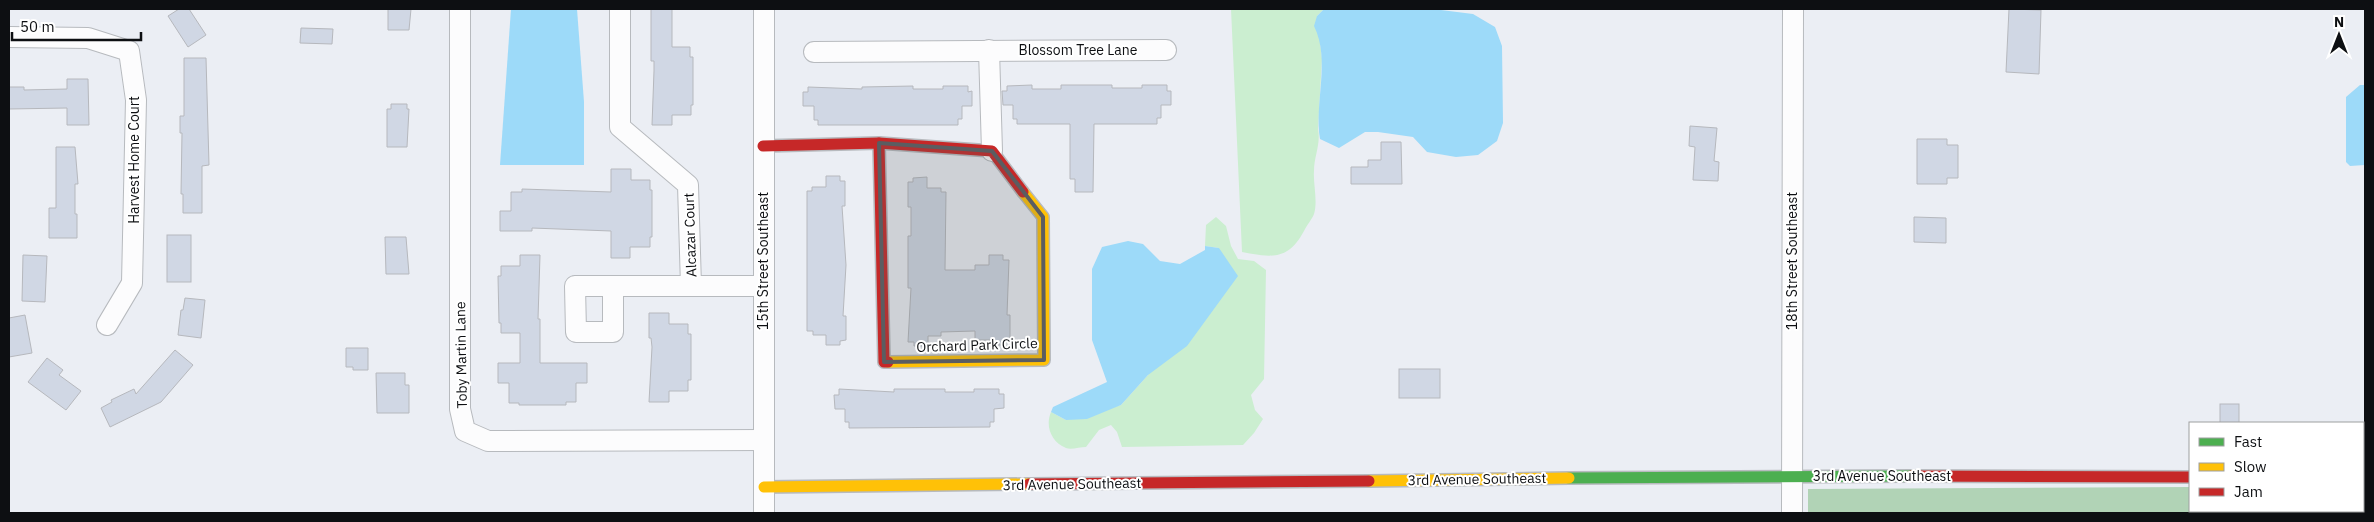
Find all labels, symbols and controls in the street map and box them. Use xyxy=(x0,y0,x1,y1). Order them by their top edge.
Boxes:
scale bar xyxy=(12,10,141,42)
north arrow xyxy=(2314,10,2364,60)
text: N xyxy=(2334,13,2344,31)
text: 50 m xyxy=(20,17,55,36)
street label: Blossom Tree Lane xyxy=(1019,41,1138,59)
street label: Harvest Home Court xyxy=(125,96,143,224)
street label: Alcazar Court xyxy=(680,192,700,277)
street label: 15th Street Southeast xyxy=(754,192,772,330)
street label: 18th Street Southeast xyxy=(1783,192,1801,330)
street label: Toby Martin Lane xyxy=(451,301,471,409)
street label: Orchard Park Circle xyxy=(916,334,1038,356)
legend xyxy=(2189,422,2364,512)
text: Fast xyxy=(2234,432,2262,451)
text: Slow xyxy=(2234,457,2267,476)
street label: 3rd Avenue Southeast xyxy=(1813,467,1951,485)
street label: 3rd Avenue Southeast xyxy=(1408,469,1546,489)
street label: 3rd Avenue Southeast xyxy=(1003,474,1141,494)
text: Jam xyxy=(2234,482,2263,501)

